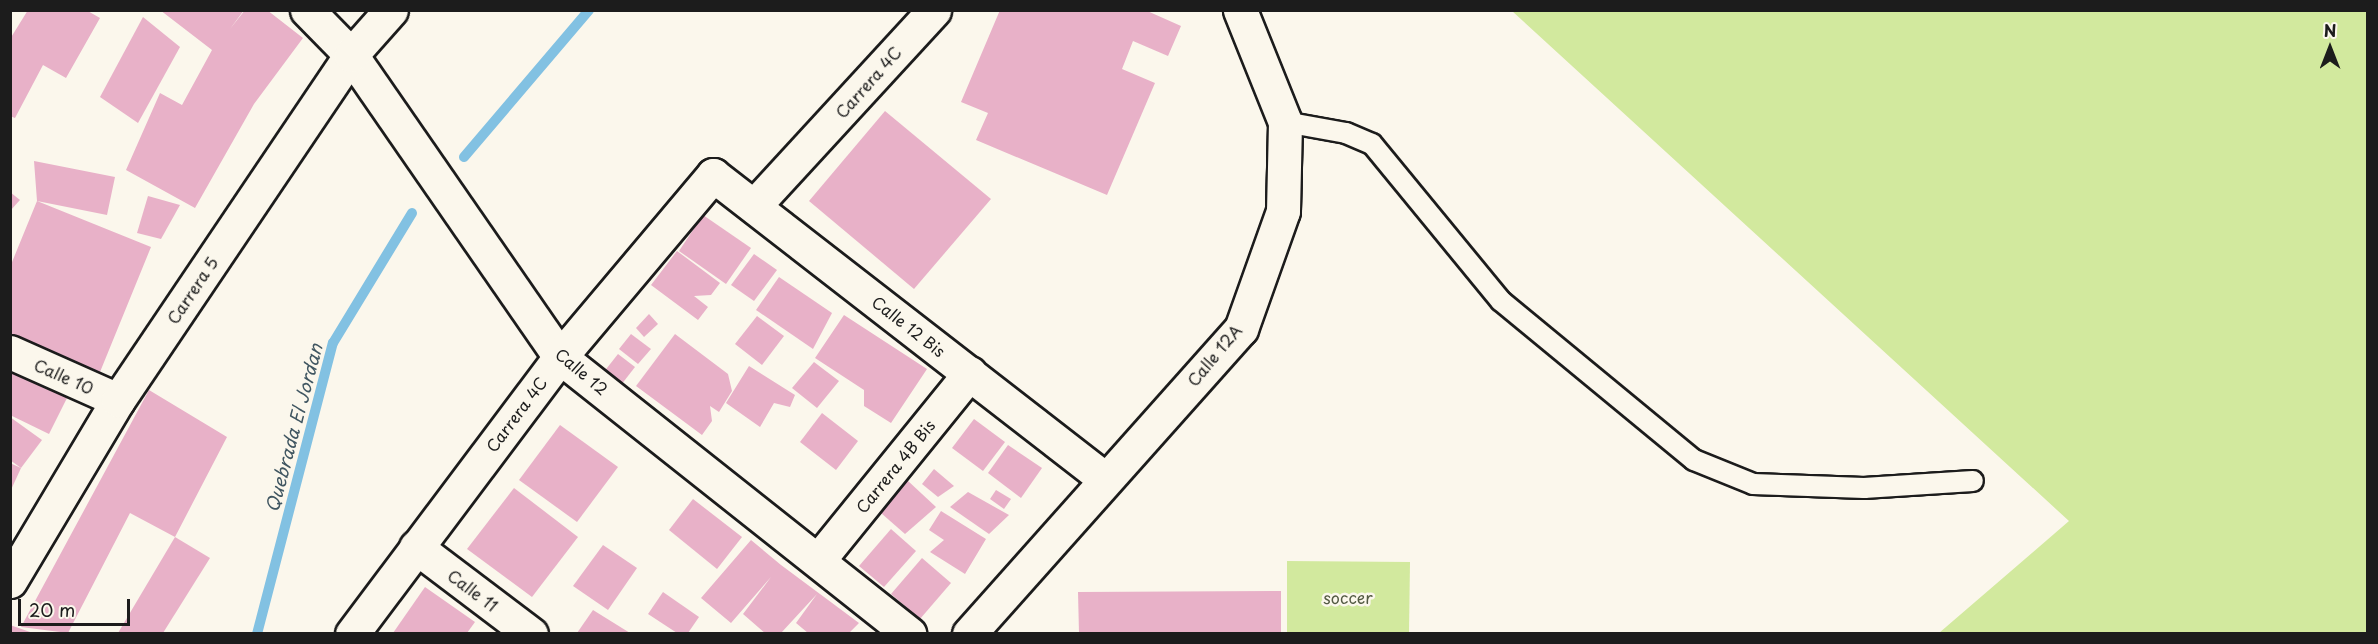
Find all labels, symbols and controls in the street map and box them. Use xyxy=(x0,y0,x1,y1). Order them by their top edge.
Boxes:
north arrow xyxy=(2300,18,2360,78)
text: N xyxy=(2324,18,2336,42)
street label: Carrera 4C xyxy=(831,42,905,122)
street label: Carrera 5 xyxy=(163,253,221,327)
street label: Calle 12 Bis xyxy=(868,291,950,361)
street label: Calle 12A xyxy=(1183,320,1245,390)
water label: Quebrada El Jordan xyxy=(261,341,327,515)
street label: Calle 12 xyxy=(552,344,612,398)
street label: Calle 10 xyxy=(31,354,97,398)
street label: Carrera 4C xyxy=(481,373,551,455)
street label: Carrera 4B Bis xyxy=(851,415,939,517)
street label: Calle 11 xyxy=(444,565,502,615)
scale bar xyxy=(21,587,134,625)
park label: soccer xyxy=(1323,587,1373,607)
text: 20 m xyxy=(29,596,75,623)

